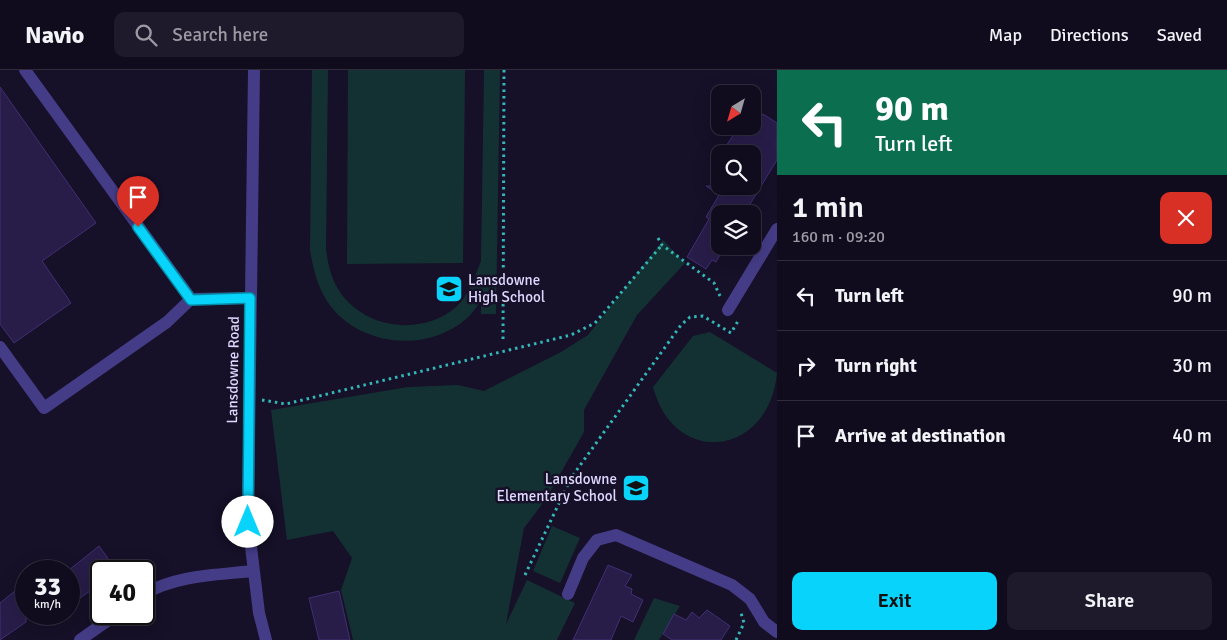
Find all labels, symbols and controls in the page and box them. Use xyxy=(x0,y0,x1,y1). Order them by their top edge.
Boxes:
search box xyxy=(114,12,464,57)
text: Navio xyxy=(25,20,84,50)
icon: search xyxy=(132,21,160,49)
text: Search here xyxy=(172,23,268,47)
text: Map xyxy=(989,24,1022,46)
text: Directions xyxy=(1050,24,1129,46)
text: Saved xyxy=(1157,24,1202,46)
north arrow xyxy=(711,85,761,135)
map controls xyxy=(711,85,761,255)
text: 90 m xyxy=(875,87,949,130)
icon: left xyxy=(792,90,857,155)
text: Turn left xyxy=(875,130,953,157)
button: search xyxy=(711,145,761,195)
pin xyxy=(117,176,159,227)
icon: arrive xyxy=(124,183,152,211)
text: 1 min xyxy=(792,189,864,226)
button: close xyxy=(1160,192,1212,244)
button: layers xyxy=(711,205,761,255)
text: 160 m · 09:20 xyxy=(792,227,885,247)
place label: Lansdowne High School xyxy=(468,271,545,306)
school or university icon: Lansdowne High School xyxy=(434,274,464,304)
icon: left xyxy=(792,282,820,310)
text: Turn left xyxy=(835,284,904,308)
text: 90 m xyxy=(1172,284,1212,308)
street label: Lansdowne Road xyxy=(223,316,243,424)
icon: right xyxy=(792,352,820,380)
text: Turn right xyxy=(835,354,917,378)
text: 30 m xyxy=(1172,354,1212,378)
icon: arrive xyxy=(792,422,820,450)
text: Arrive at destination xyxy=(835,424,1006,448)
text: 40 m xyxy=(1172,424,1212,448)
place label: Lansdowne Elementary School xyxy=(496,470,617,505)
school or university icon: Lansdowne Elementary School xyxy=(621,473,651,503)
position arrow xyxy=(221,495,273,547)
speed limit sign: 40 xyxy=(90,560,155,625)
text: 33 xyxy=(34,571,61,602)
button: Exit xyxy=(792,572,997,630)
button: Share xyxy=(1007,572,1212,630)
text: km/h xyxy=(34,597,61,612)

